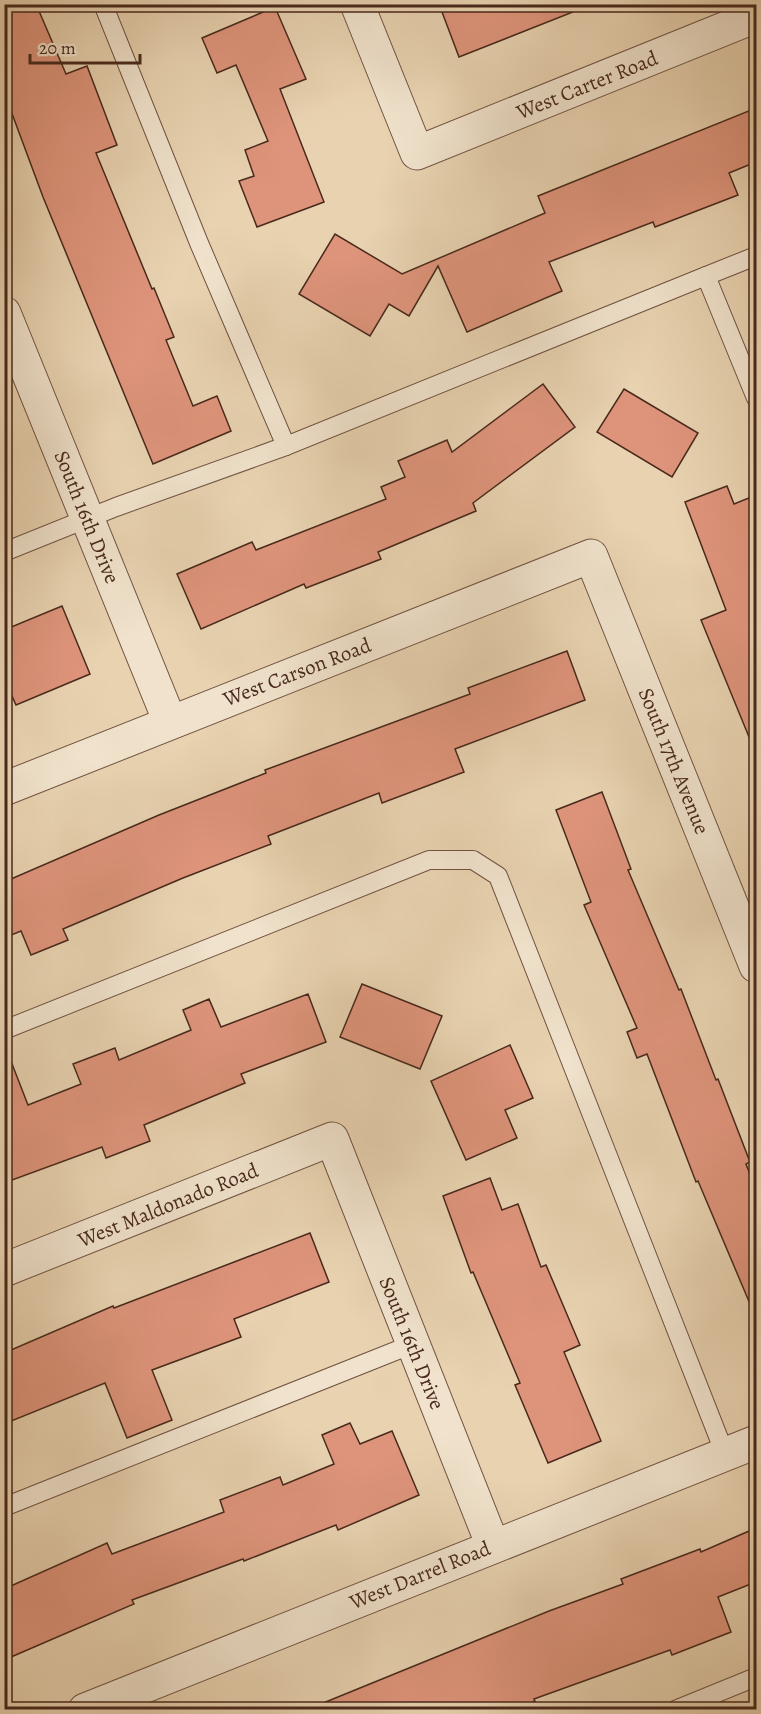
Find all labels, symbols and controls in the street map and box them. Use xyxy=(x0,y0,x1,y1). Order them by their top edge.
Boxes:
scale bar xyxy=(30,27,140,65)
text: 20 m xyxy=(39,36,76,60)
street label: West Carter Road xyxy=(511,44,663,126)
street label: South 16th Drive xyxy=(48,446,126,588)
street label: West Carson Road xyxy=(218,631,376,713)
street label: South 17th Avenue xyxy=(632,684,716,838)
street label: West Maldonado Road xyxy=(73,1156,263,1254)
street label: South 16th Drive xyxy=(373,1272,451,1414)
street label: West Darrel Road xyxy=(344,1534,495,1616)

